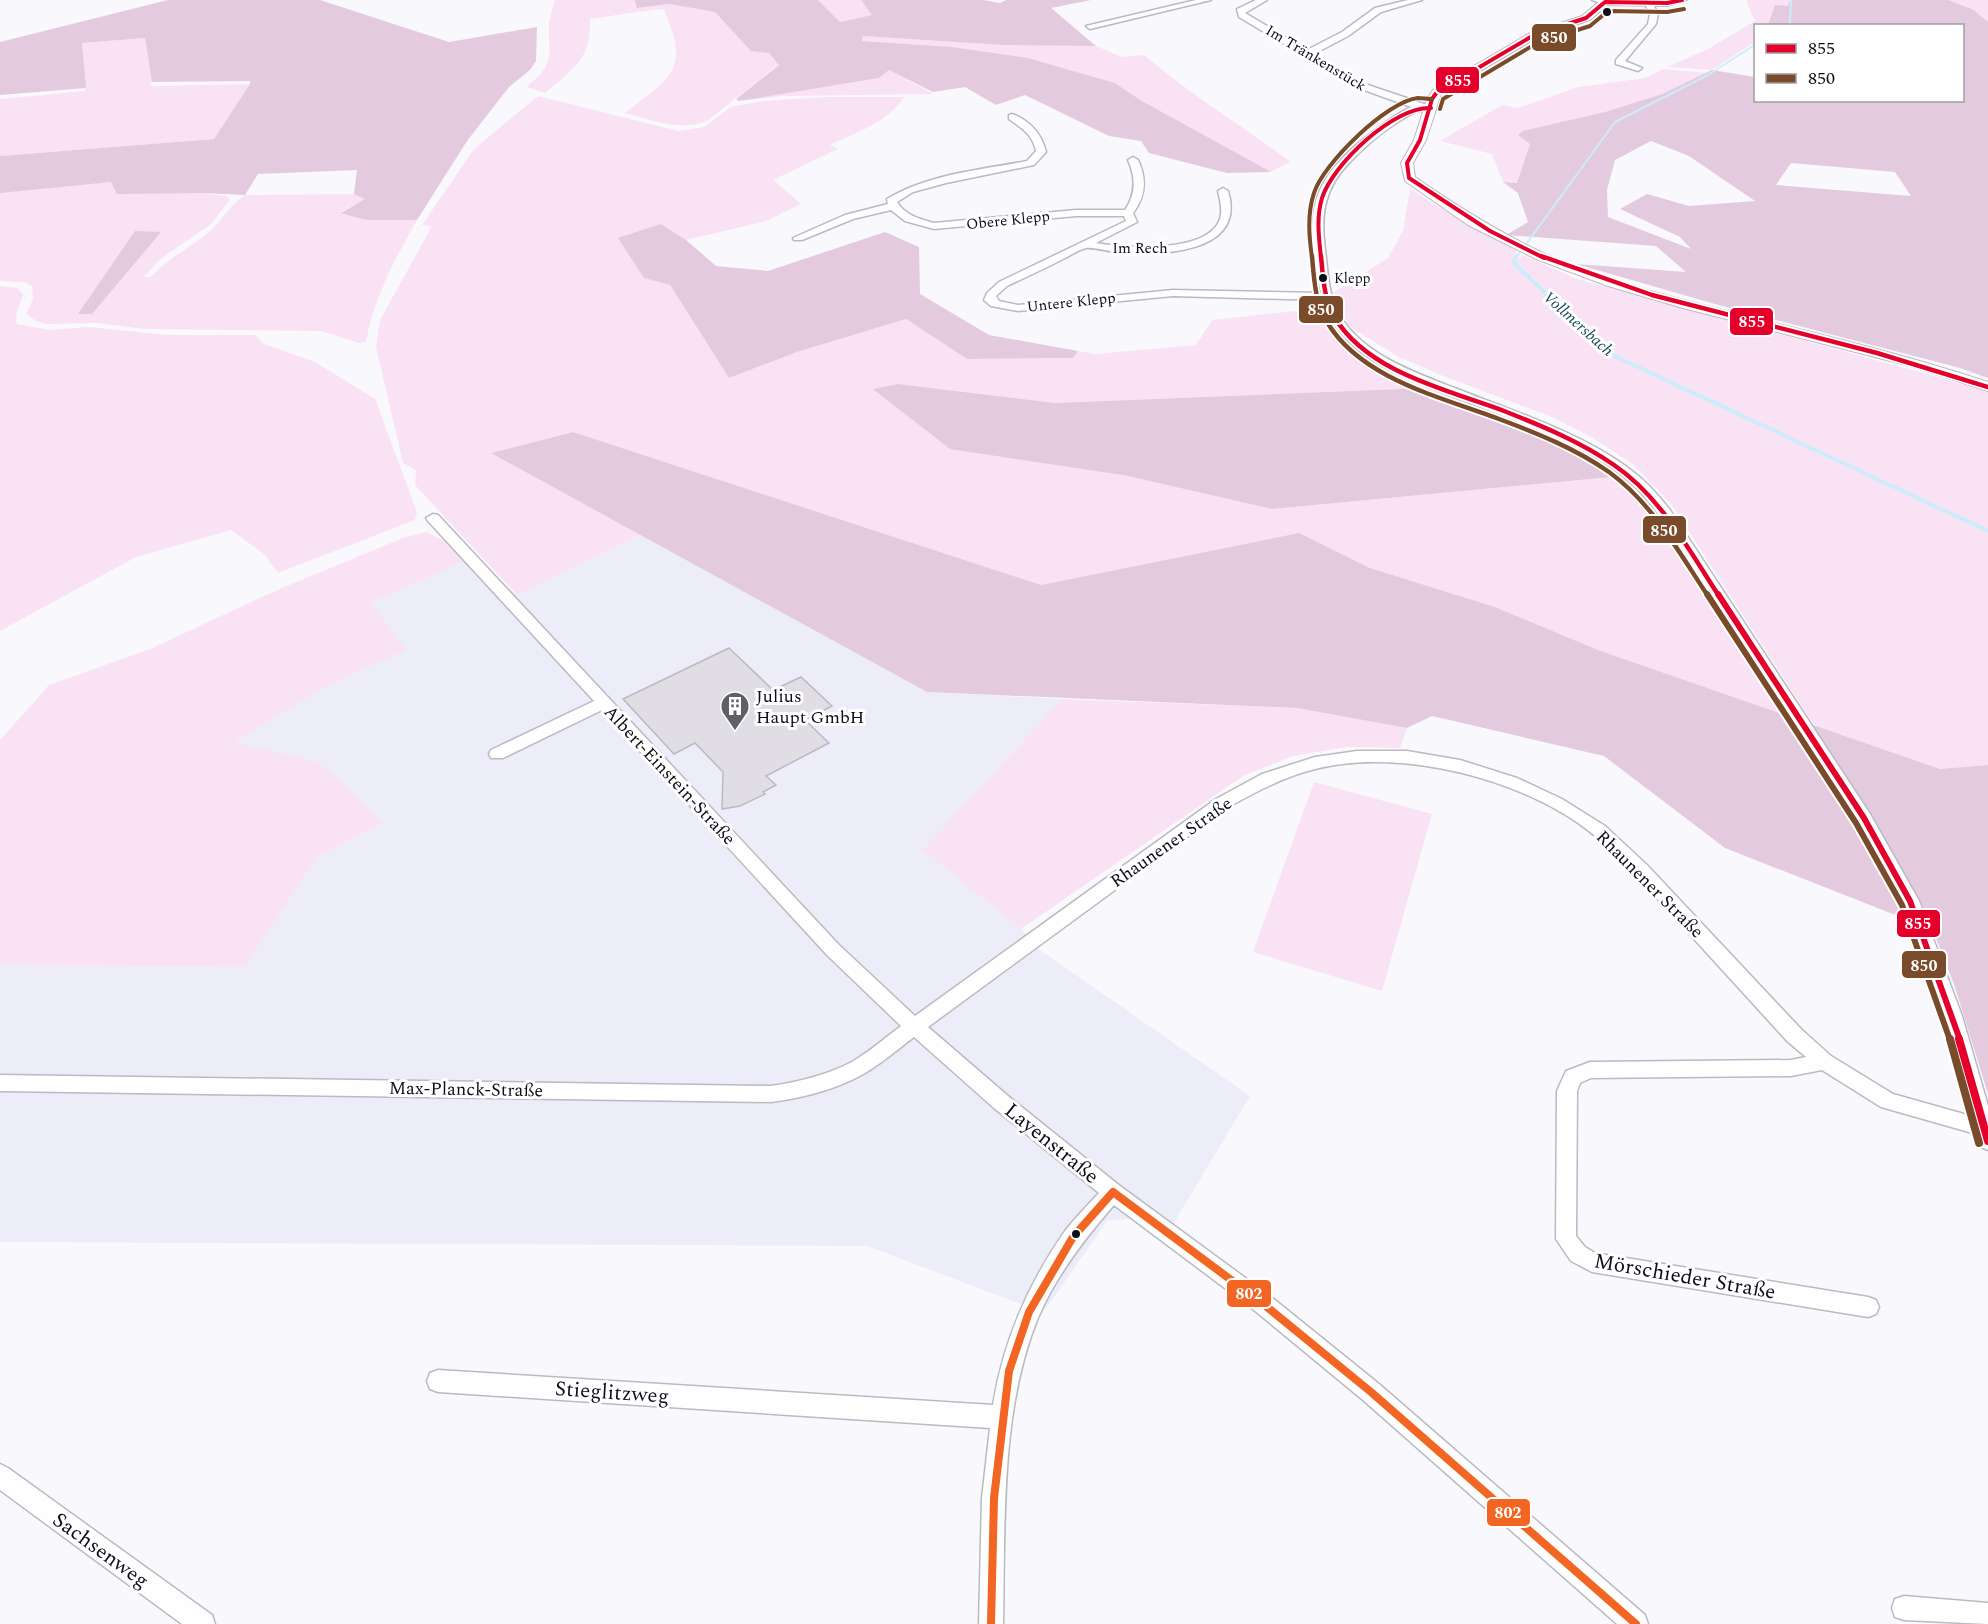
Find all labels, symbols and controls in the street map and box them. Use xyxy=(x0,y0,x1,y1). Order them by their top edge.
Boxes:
unlabelled marker xyxy=(1601,6,1613,18)
street label: Im Tränkenstück xyxy=(1261,19,1371,98)
line badge: 850 xyxy=(1531,23,1577,52)
legend xyxy=(1754,24,1964,102)
text: 850 xyxy=(1541,26,1567,50)
text: 855 xyxy=(1808,35,1835,62)
text: 850 xyxy=(1808,65,1835,92)
line badge: 855 xyxy=(1435,66,1480,94)
text: 855 xyxy=(1445,69,1471,93)
street label: Obere Klepp xyxy=(965,205,1051,236)
street label: Im Rech xyxy=(1112,237,1168,260)
place label: Klepp xyxy=(1334,268,1371,289)
marker: Klepp xyxy=(1317,272,1329,284)
street label: Untere Klepp xyxy=(1025,286,1117,319)
water label: Vollmersbach xyxy=(1538,286,1619,362)
line badge: 850 xyxy=(1298,295,1344,324)
text: 850 xyxy=(1308,298,1334,322)
line badge: 855 xyxy=(1729,307,1774,336)
text: 855 xyxy=(1739,310,1765,334)
line badge: 850 xyxy=(1642,515,1687,544)
text: 850 xyxy=(1651,519,1677,543)
place label: Julius Haupt GmbH xyxy=(756,683,864,731)
building icon: Julius Haupt GmbH xyxy=(719,690,751,732)
street label: Albert-Einstein-Straße xyxy=(597,699,742,851)
street label: Rhaunener Straße xyxy=(1105,790,1238,895)
street label: Rhaunener Straße xyxy=(1589,824,1710,945)
line badge: 855 xyxy=(1896,909,1941,938)
text: 855 xyxy=(1905,912,1931,936)
line badge: 850 xyxy=(1901,950,1947,979)
text: 850 xyxy=(1911,954,1937,978)
street label: Max-Planck-Straße xyxy=(389,1075,543,1104)
street label: Layenstraße xyxy=(997,1095,1106,1192)
unlabelled marker xyxy=(1070,1228,1082,1240)
street label: Mörschieder Straße xyxy=(1591,1245,1778,1309)
line badge: 802 xyxy=(1226,1279,1272,1308)
text: 802 xyxy=(1236,1282,1262,1306)
street label: Stieglitzweg xyxy=(554,1373,670,1413)
line badge: 802 xyxy=(1486,1498,1531,1527)
text: 802 xyxy=(1495,1501,1521,1525)
street label: Sachsenweg xyxy=(45,1505,155,1597)

